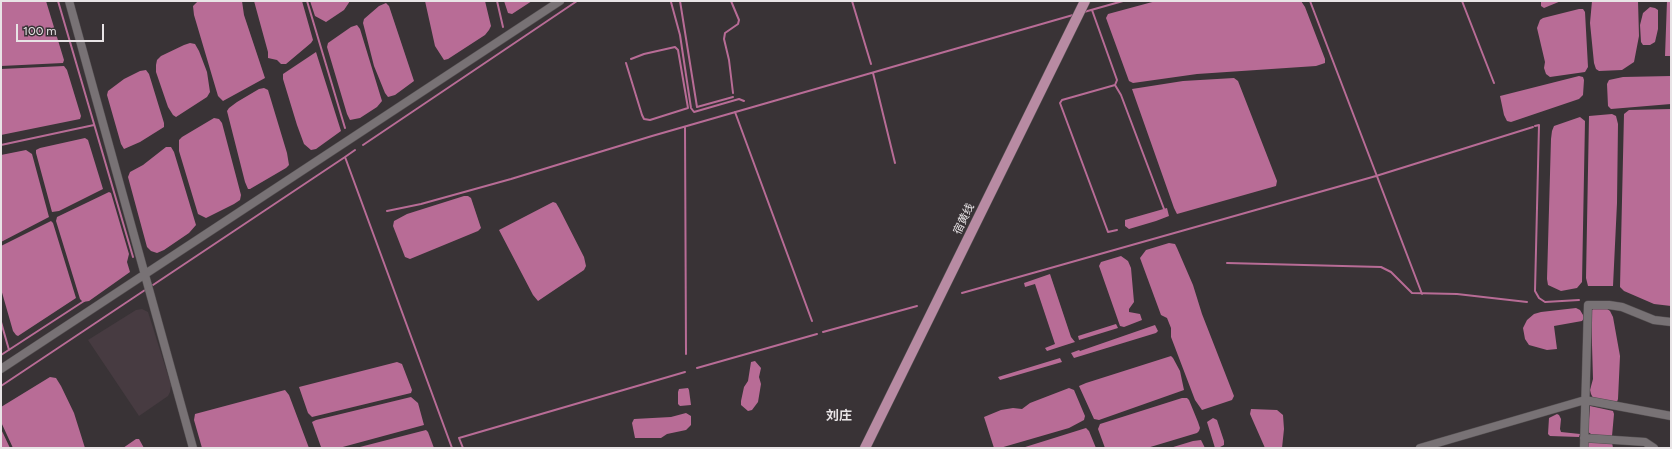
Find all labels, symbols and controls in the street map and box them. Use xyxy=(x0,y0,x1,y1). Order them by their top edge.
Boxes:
scale bar xyxy=(18,16,106,42)
text: 100 m xyxy=(23,24,57,38)
street label: 宿黄线 xyxy=(951,201,977,237)
district label: 刘庄 xyxy=(826,408,852,424)

